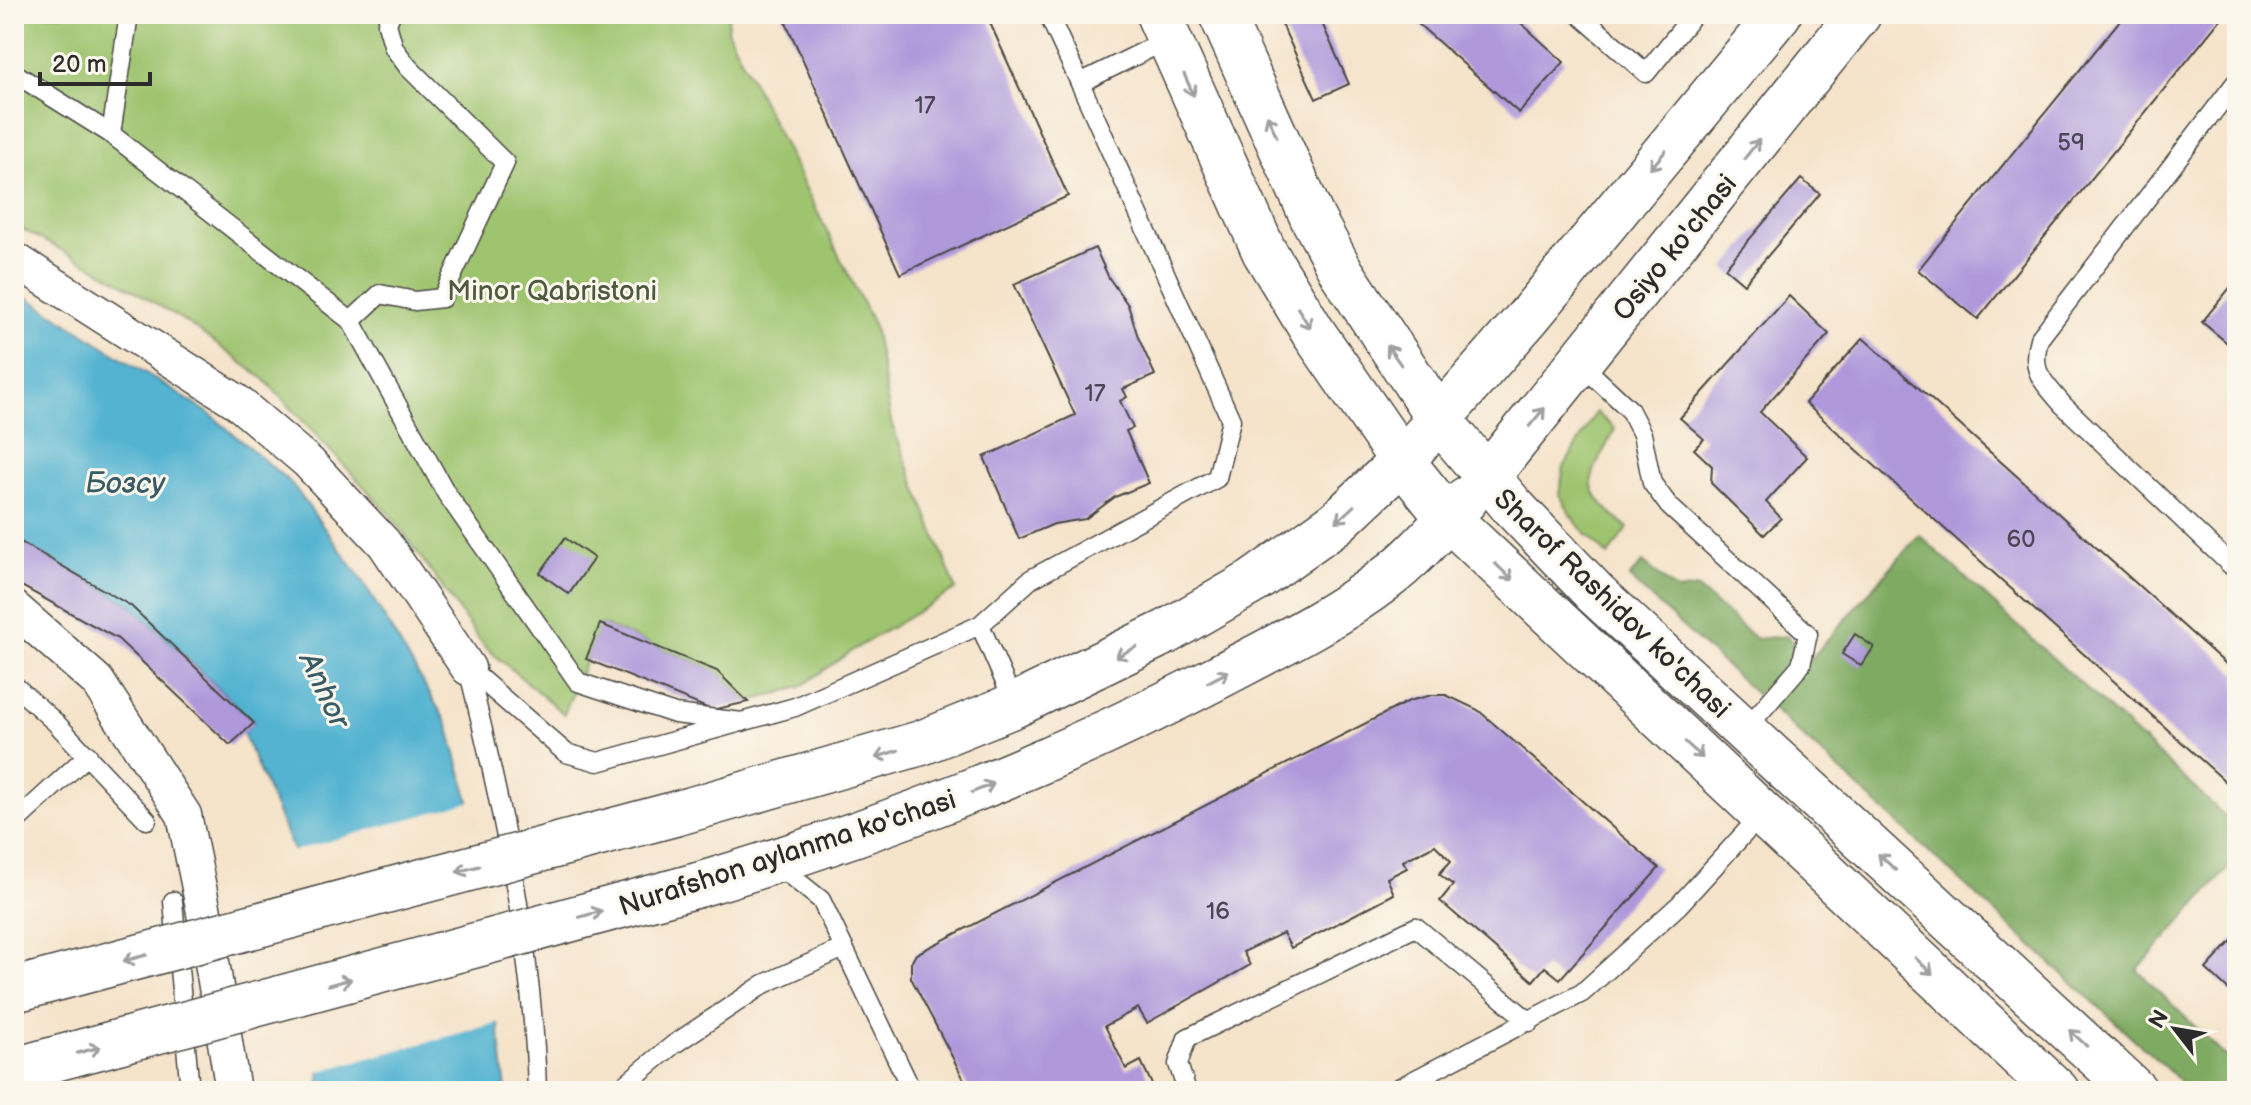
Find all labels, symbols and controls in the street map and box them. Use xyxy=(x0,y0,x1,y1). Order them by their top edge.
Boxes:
scale bar xyxy=(40,36,150,86)
text: 20 m xyxy=(52,50,107,79)
one-way arrow xyxy=(1183,72,1198,97)
house number: 17 xyxy=(914,91,936,120)
one-way arrow xyxy=(1263,115,1278,139)
house number: 59 xyxy=(2057,128,2085,157)
one-way arrow xyxy=(1743,139,1761,160)
one-way arrow xyxy=(1649,149,1667,170)
street label: Osiyo ko'chasi xyxy=(1606,168,1744,328)
park label: Minor Qabristoni xyxy=(447,275,657,308)
one-way arrow xyxy=(1297,306,1313,329)
one-way arrow xyxy=(1386,344,1402,367)
house number: 17 xyxy=(1084,379,1106,408)
one-way arrow xyxy=(1528,408,1546,428)
water label: Бозсу xyxy=(85,466,166,502)
street label: Sharof Rashidov ko'chasi xyxy=(1487,483,1737,726)
one-way arrow xyxy=(1336,505,1356,523)
house number: 60 xyxy=(2007,525,2035,554)
one-way arrow xyxy=(1494,563,1514,582)
water label: Anhor xyxy=(290,645,358,736)
one-way arrow xyxy=(1115,645,1139,661)
one-way arrow xyxy=(1206,668,1230,684)
one-way arrow xyxy=(1683,741,1703,759)
one-way arrow xyxy=(875,748,900,762)
one-way arrow xyxy=(971,780,995,794)
street label: Nurafshon aylanma ko'chasi xyxy=(615,783,960,924)
one-way arrow xyxy=(1877,852,1897,871)
one-way arrow xyxy=(455,863,481,878)
house number: 16 xyxy=(1206,897,1230,926)
one-way arrow xyxy=(578,906,604,921)
one-way arrow xyxy=(123,951,149,966)
one-way arrow xyxy=(1914,957,1934,975)
one-way arrow xyxy=(327,974,353,989)
north arrow xyxy=(2135,989,2215,1069)
text: N xyxy=(2143,1005,2175,1034)
one-way arrow xyxy=(2068,1029,2088,1048)
one-way arrow xyxy=(76,1041,102,1056)

